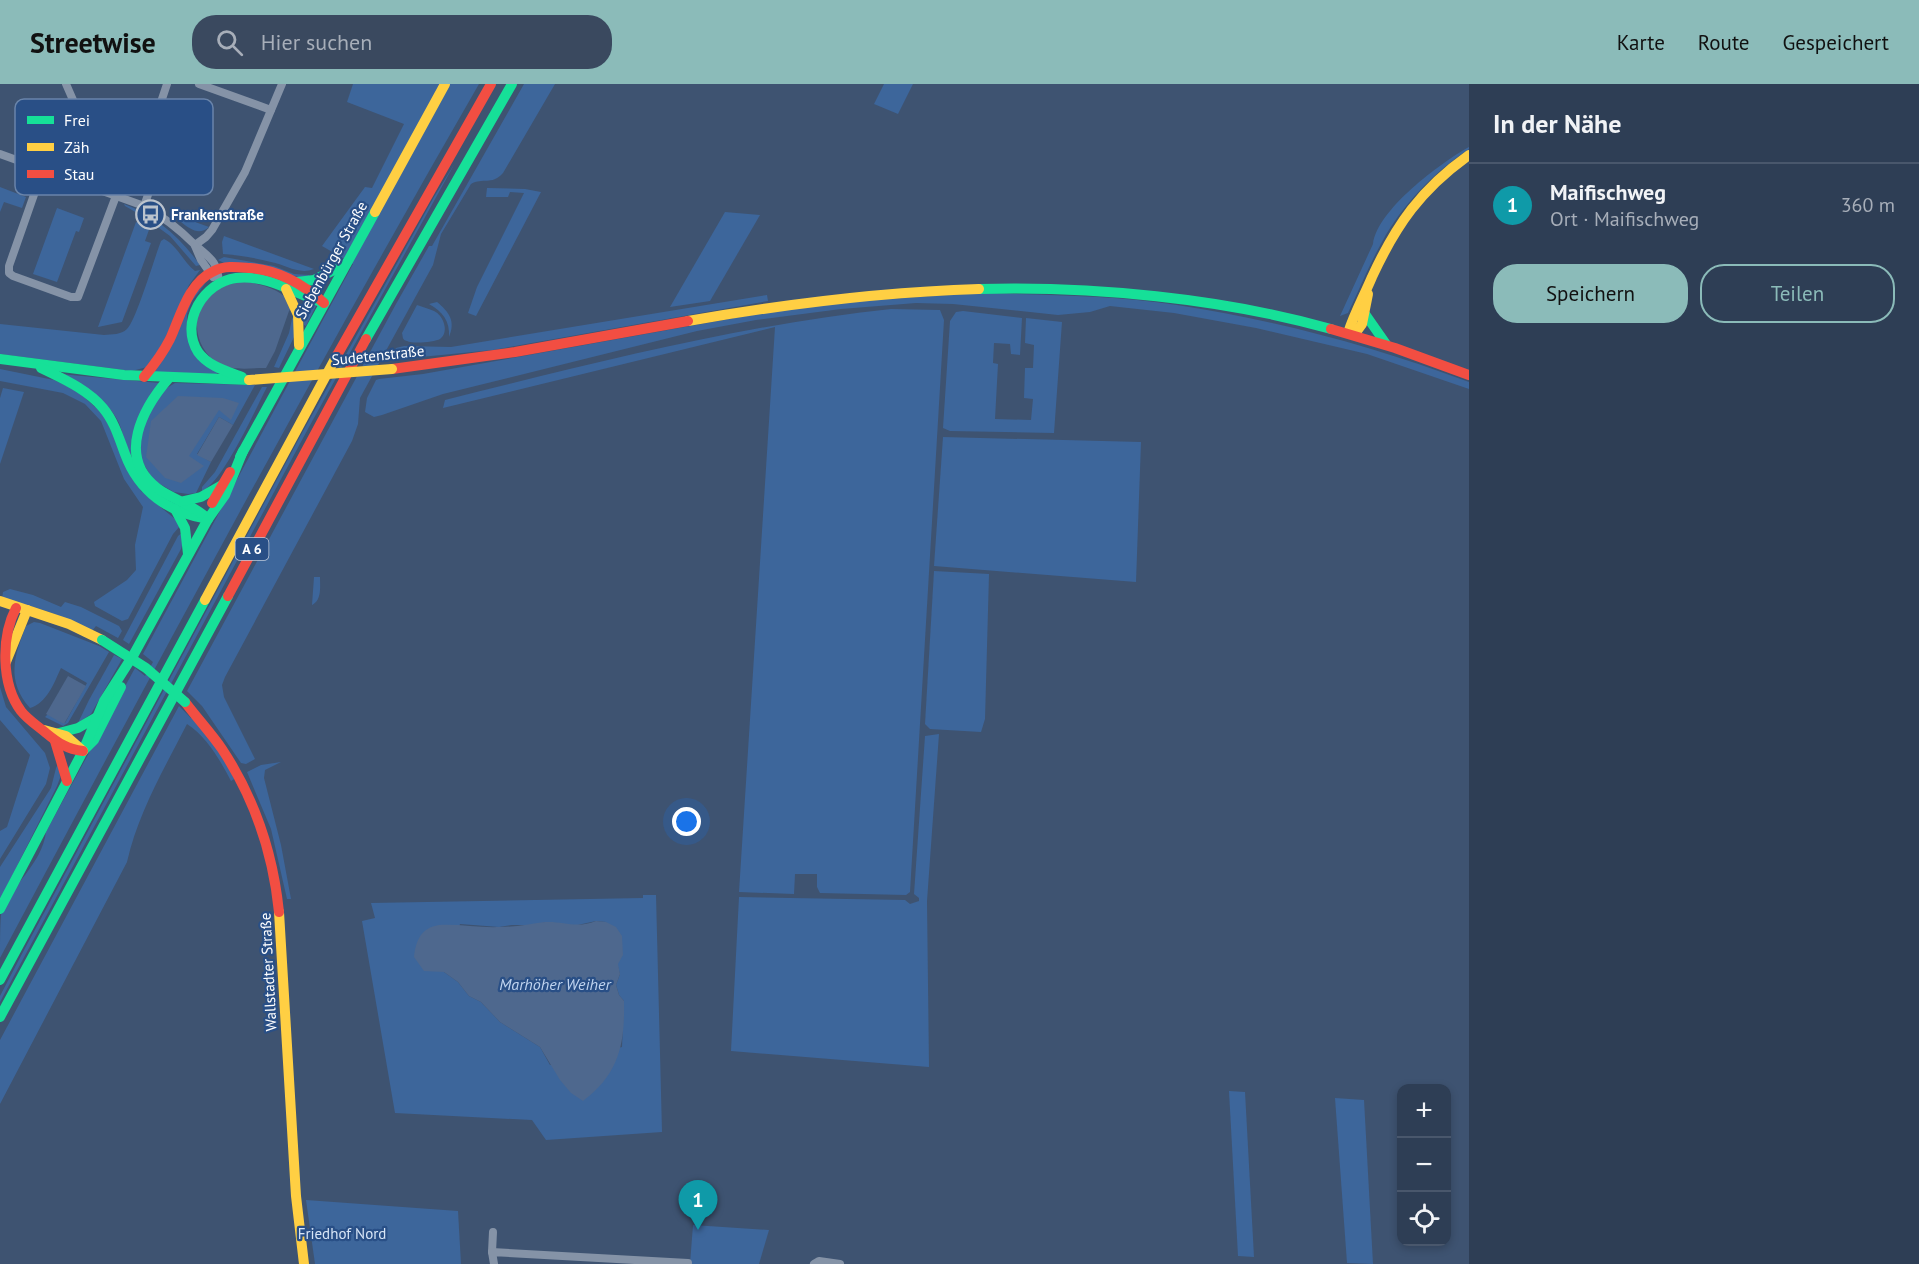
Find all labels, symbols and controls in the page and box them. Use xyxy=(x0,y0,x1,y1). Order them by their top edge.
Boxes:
search box xyxy=(192,15,612,69)
text: Streetwise xyxy=(30,24,156,61)
icon: search xyxy=(213,26,246,59)
text: Hier suchen xyxy=(261,28,372,56)
text: Karte xyxy=(1617,29,1665,56)
text: Route xyxy=(1698,29,1749,56)
text: Gespeichert xyxy=(1782,29,1889,56)
legend xyxy=(15,99,213,195)
text: In der Nähe xyxy=(1493,107,1621,140)
text: Frei xyxy=(64,110,90,130)
text: Zäh xyxy=(64,137,89,157)
text: Stau xyxy=(64,164,94,184)
text: Maifischweg xyxy=(1550,178,1666,206)
text: 1 xyxy=(1507,192,1518,218)
text: 360 m xyxy=(1841,192,1895,218)
bus stop icon: Frankenstraße xyxy=(134,198,166,230)
street label: Siebenbürger Straße xyxy=(291,198,371,322)
place label: Frankenstraße xyxy=(171,205,264,224)
text: Ort · Maifischweg xyxy=(1550,206,1699,232)
button: Speichern xyxy=(1493,264,1688,323)
button: Teilen xyxy=(1700,264,1895,323)
street label: Sudetenstraße xyxy=(331,341,425,369)
road number: A 6 xyxy=(236,538,268,560)
your location xyxy=(672,807,701,836)
street label: Wallstadter Straße xyxy=(255,912,281,1032)
water label: Marhöher Weiher xyxy=(499,974,612,994)
map controls xyxy=(1397,1084,1451,1246)
button: + xyxy=(1397,1084,1451,1138)
button: − xyxy=(1397,1138,1451,1192)
pin: 1 xyxy=(678,1180,718,1230)
button: locate xyxy=(1397,1192,1451,1246)
park label: Friedhof Nord xyxy=(298,1224,386,1243)

